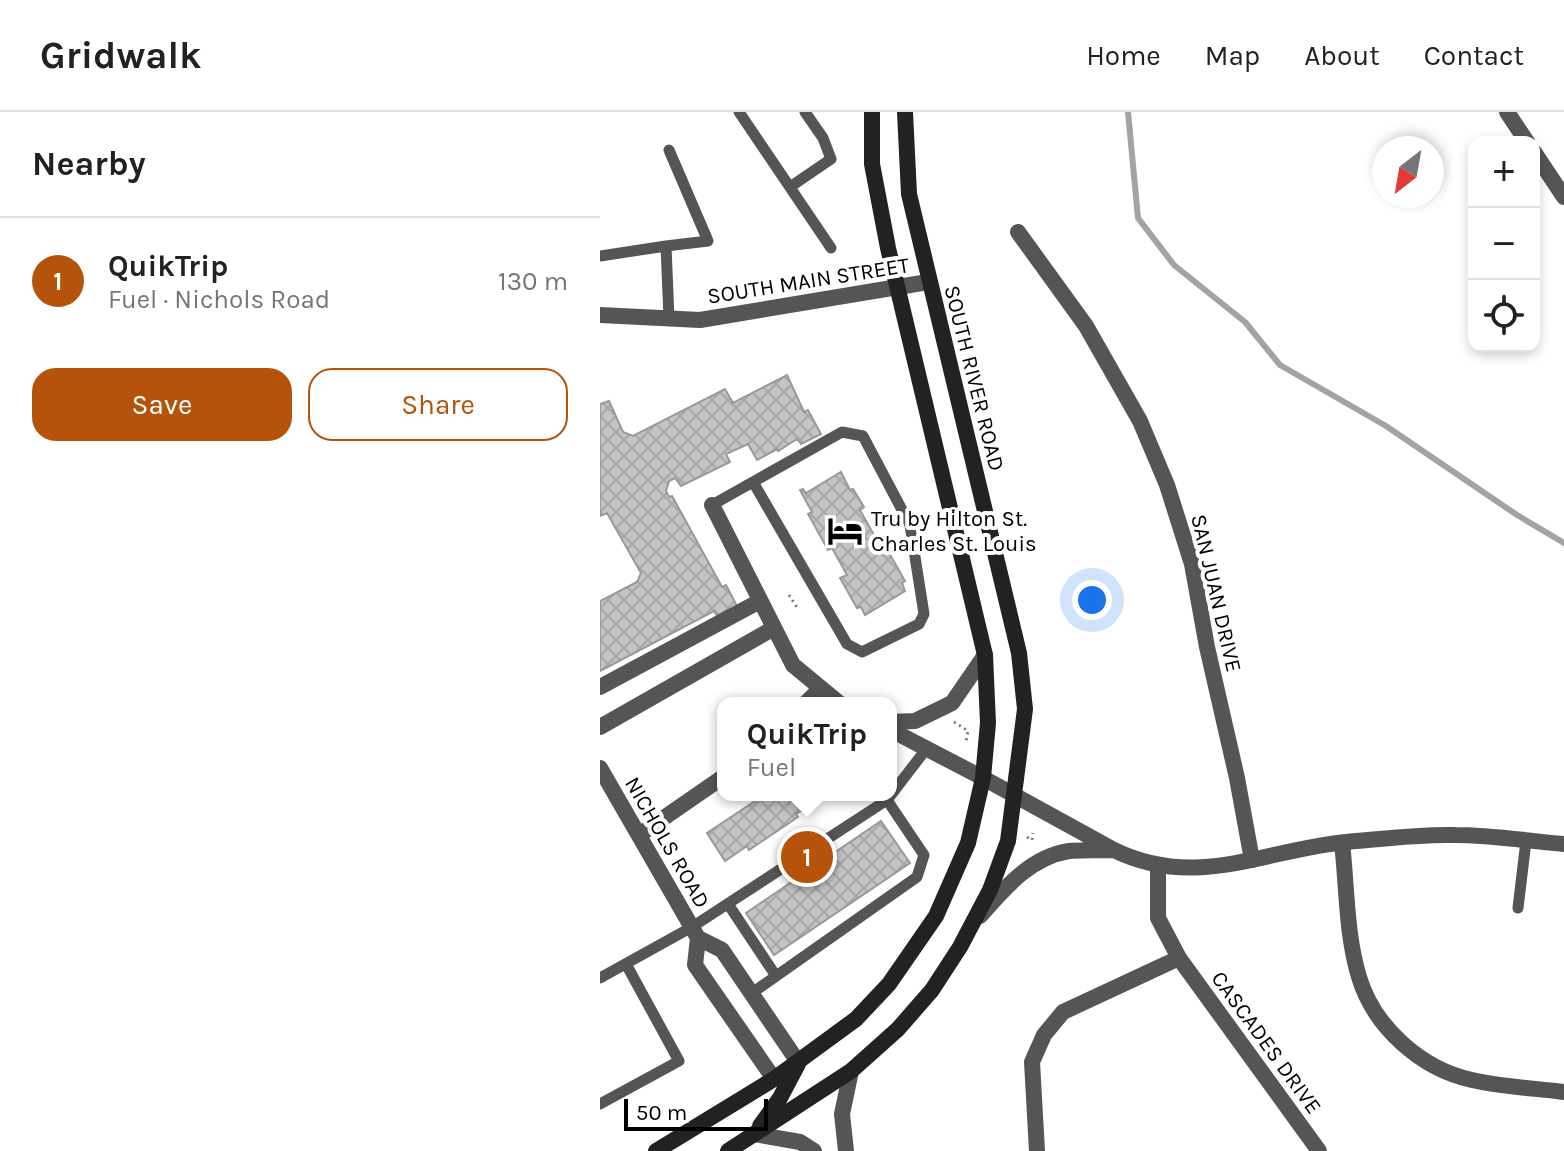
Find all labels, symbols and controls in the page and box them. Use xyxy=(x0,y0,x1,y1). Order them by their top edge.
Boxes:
text: Gridwalk xyxy=(40,33,202,78)
text: Home xyxy=(1086,39,1161,72)
text: Map xyxy=(1205,39,1260,72)
text: About xyxy=(1304,39,1380,72)
text: Contact xyxy=(1424,39,1524,72)
north arrow xyxy=(1372,136,1444,208)
map controls xyxy=(1468,136,1540,352)
button: + xyxy=(1468,136,1540,208)
text: Nearby xyxy=(32,144,146,184)
button: − xyxy=(1468,208,1540,280)
text: QuikTrip xyxy=(108,248,228,284)
street label: SOUTH MAIN STREET xyxy=(705,252,911,310)
text: 1 xyxy=(53,266,63,297)
text: 130 m xyxy=(498,266,568,297)
button: locate xyxy=(1468,280,1540,352)
street label: SOUTH RIVER ROAD xyxy=(938,283,1010,474)
text: Fuel · Nichols Road xyxy=(108,284,330,315)
button: Save xyxy=(32,368,292,441)
button: Share xyxy=(308,368,568,441)
place label: Tru by Hilton St. Charles St. Louis xyxy=(871,506,1037,557)
hotel icon: Tru by Hilton St. Charles St. Louis xyxy=(826,512,864,550)
street label: SAN JUAN DRIVE xyxy=(1185,512,1247,675)
your location xyxy=(1072,580,1112,620)
popup xyxy=(717,697,897,801)
text: QuikTrip xyxy=(747,716,867,752)
text: Fuel xyxy=(747,752,796,783)
street label: NICHOLS ROAD xyxy=(619,772,715,913)
pin: 1 xyxy=(781,827,833,887)
street label: CASCADES DRIVE xyxy=(1206,966,1327,1119)
scale bar xyxy=(624,1095,768,1131)
text: 50 m xyxy=(636,1100,687,1126)

